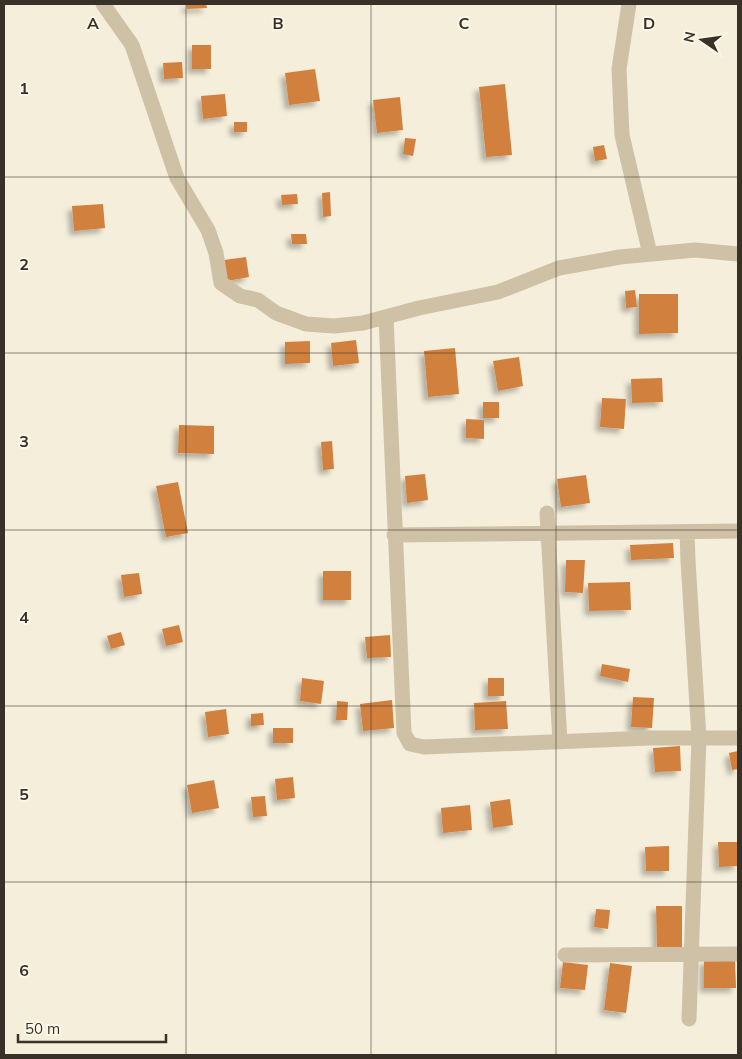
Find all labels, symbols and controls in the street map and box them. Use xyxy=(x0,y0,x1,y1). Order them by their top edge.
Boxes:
text: A xyxy=(87,13,99,33)
text: B xyxy=(272,13,284,33)
text: C xyxy=(459,13,470,33)
text: D xyxy=(643,13,655,33)
north arrow xyxy=(677,15,727,65)
text: N xyxy=(679,30,699,44)
text: 1 xyxy=(19,78,29,98)
text: 2 xyxy=(19,254,29,274)
text: 3 xyxy=(19,431,29,451)
text: 4 xyxy=(19,607,29,627)
text: 5 xyxy=(19,784,29,804)
text: 6 xyxy=(19,960,29,980)
scale bar xyxy=(18,1012,165,1044)
text: 50 m xyxy=(25,1019,60,1038)

